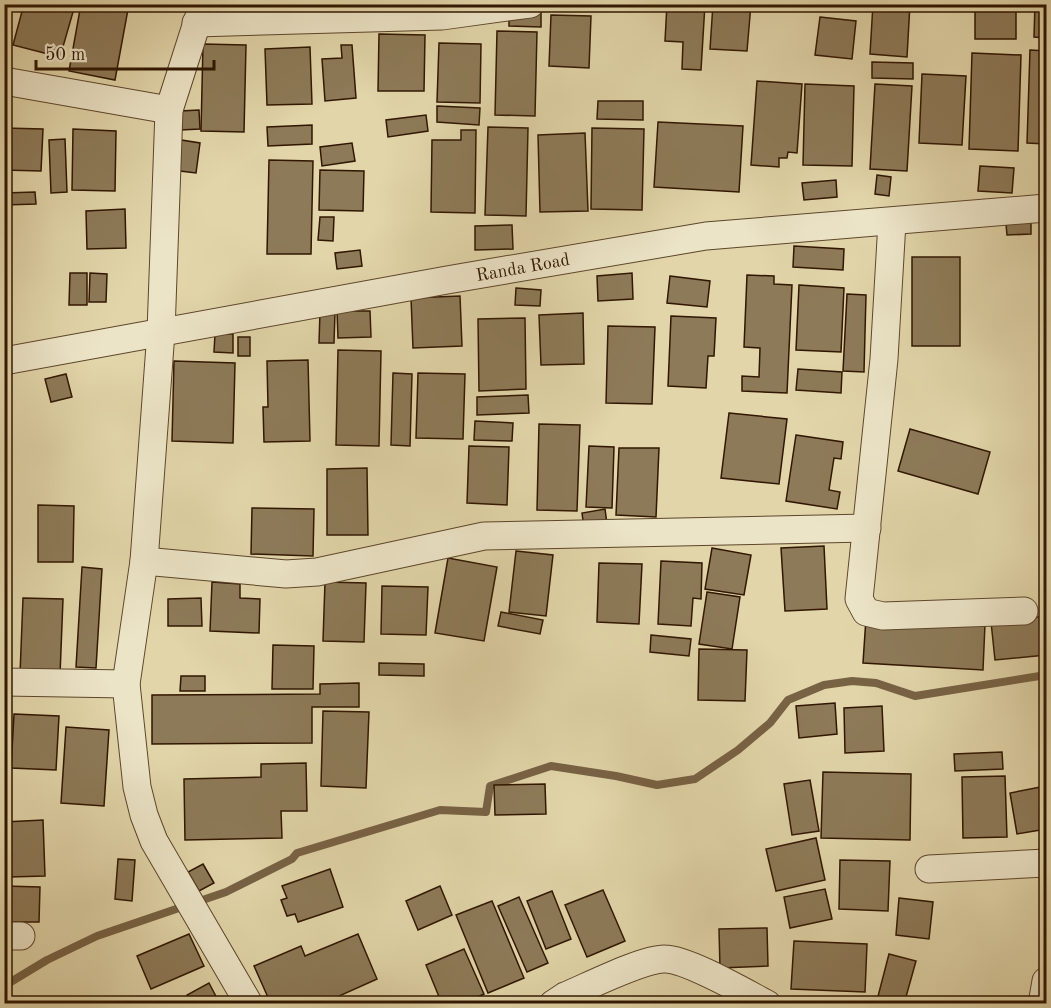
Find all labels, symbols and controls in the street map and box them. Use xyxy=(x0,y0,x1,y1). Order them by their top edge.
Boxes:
scale bar xyxy=(36,33,214,71)
text: 50 m xyxy=(45,46,85,64)
street label: Randa Road xyxy=(475,251,571,285)

